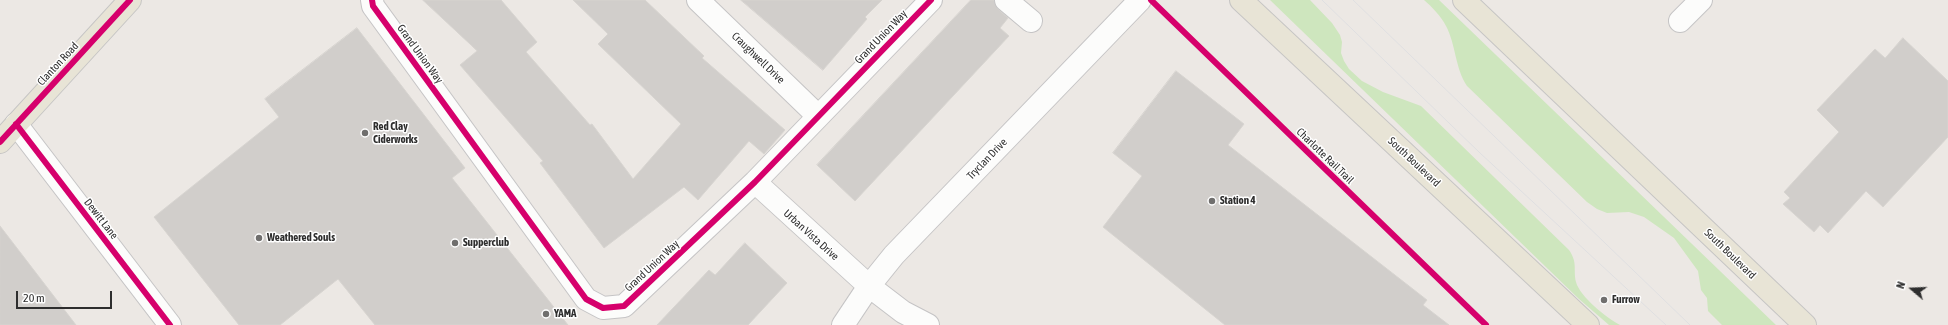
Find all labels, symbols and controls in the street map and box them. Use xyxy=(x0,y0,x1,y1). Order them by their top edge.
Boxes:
street label: Grand Union Way xyxy=(852,7,910,67)
street label: Grand Union Way xyxy=(394,22,446,86)
street label: Craughwell Drive xyxy=(729,29,787,87)
street label: Clanton Road xyxy=(35,40,81,88)
place label: Red Clay Ciderworks xyxy=(373,120,418,146)
street label: Charlotte Rail Trail xyxy=(1294,125,1356,187)
marker: Red Clay Ciderworks xyxy=(360,128,370,138)
street label: South Boulevard xyxy=(1385,134,1443,190)
street label: Tryclan Drive xyxy=(964,136,1010,182)
place label: Station 4 xyxy=(1220,194,1256,208)
street label: Dewitt Lane xyxy=(81,196,121,242)
marker: Station 4 xyxy=(1207,196,1217,206)
street label: Urban Vista Drive xyxy=(781,207,841,263)
street label: South Boulevard xyxy=(1701,226,1759,282)
place label: Weathered Souls xyxy=(267,231,335,245)
marker: Weathered Souls xyxy=(254,233,264,243)
place label: Supperclub xyxy=(463,236,509,250)
street label: Grand Union Way xyxy=(622,237,682,295)
marker: Supperclub xyxy=(450,238,460,248)
north arrow xyxy=(1892,269,1932,309)
text: N xyxy=(1894,280,1907,290)
scale bar xyxy=(18,283,114,309)
text: 20 m xyxy=(23,291,45,305)
place label: Furrow xyxy=(1612,293,1640,307)
marker: Furrow xyxy=(1599,295,1609,305)
place label: YAMA xyxy=(554,307,576,321)
marker: YAMA xyxy=(541,309,551,319)

